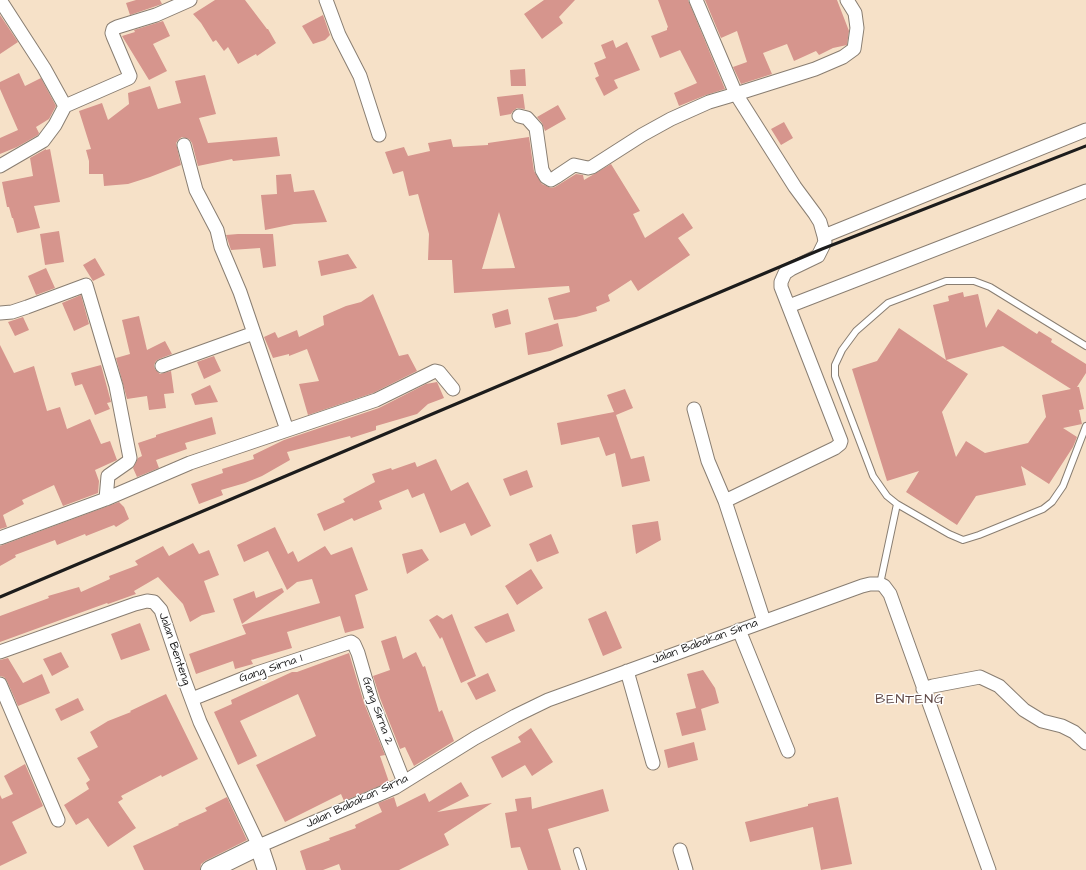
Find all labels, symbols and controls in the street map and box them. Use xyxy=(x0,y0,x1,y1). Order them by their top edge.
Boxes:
street label: Jalan Benteng xyxy=(155,611,193,687)
street label: Jalan Babakan Sirna xyxy=(650,616,760,668)
street label: Gang Sirna 1 xyxy=(237,651,305,687)
street label: Gang Sirna 2 xyxy=(358,675,396,747)
district label: BENTENG xyxy=(875,692,945,708)
street label: Jalan Babakan Sirna xyxy=(304,772,410,832)

